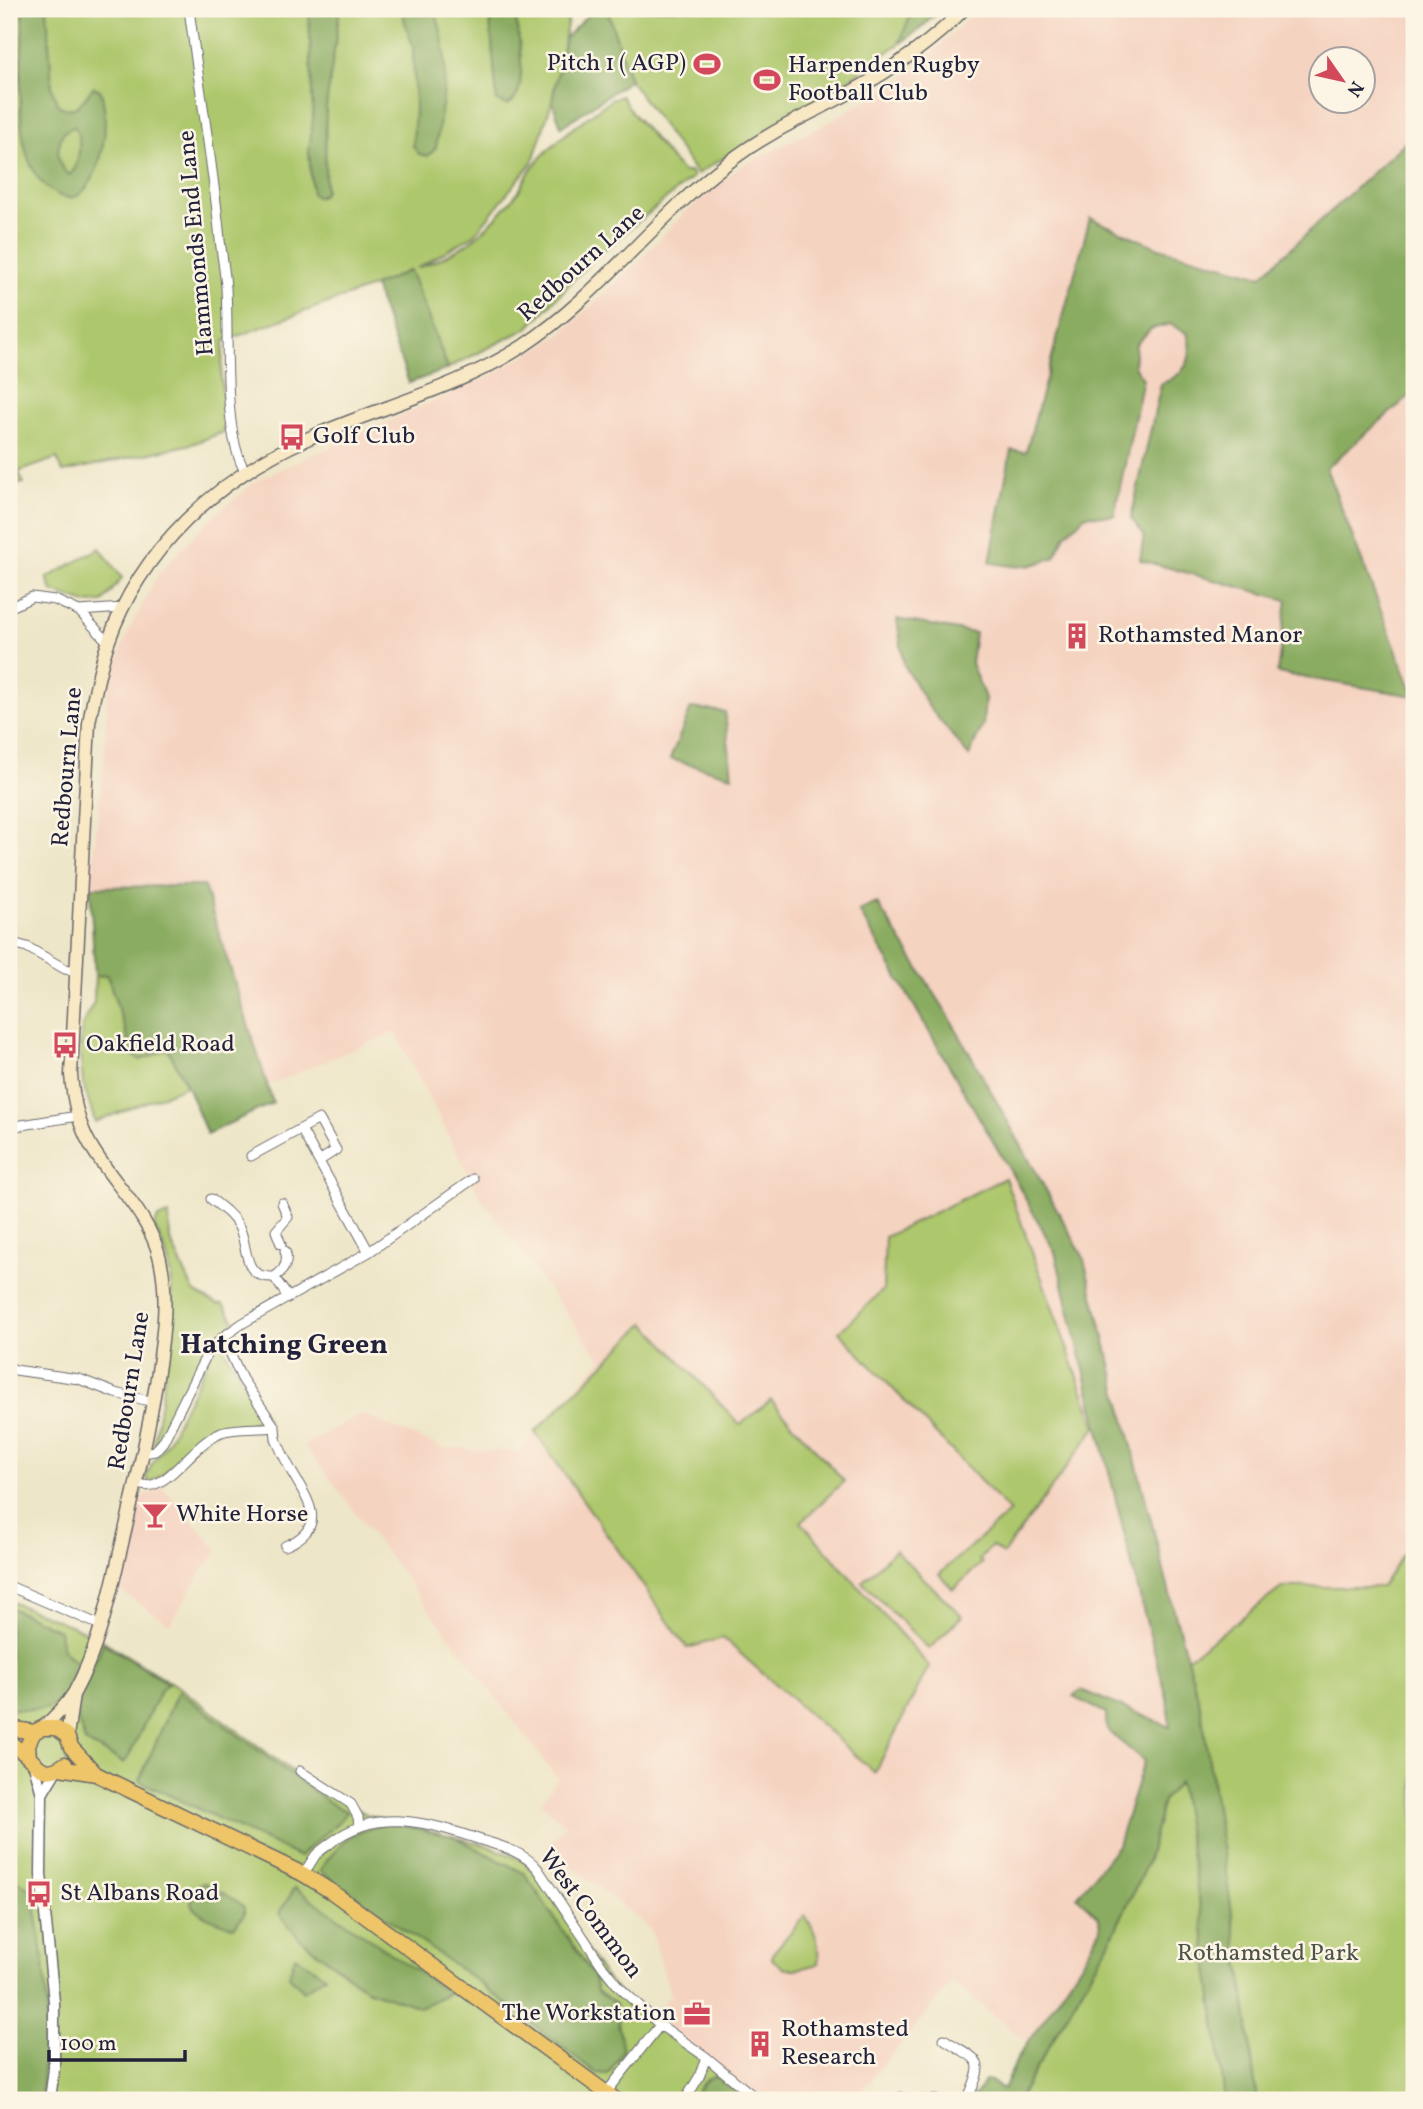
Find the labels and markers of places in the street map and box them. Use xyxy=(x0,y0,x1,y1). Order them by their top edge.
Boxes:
place label: Pitch 1 ( AGP) xyxy=(547,47,686,81)
sports icon: Pitch 1 ( AGP) xyxy=(692,49,722,79)
place label: Harpenden Rugby Football Club xyxy=(788,49,980,111)
sports icon: Harpenden Rugby Football Club xyxy=(752,65,782,95)
place label: Golf Club xyxy=(313,420,415,454)
bus stop icon: Golf Club xyxy=(277,422,307,452)
place label: Rothamsted Manor xyxy=(1098,619,1302,653)
building icon: Rothamsted Manor xyxy=(1062,621,1092,651)
place label: Oakfield Road xyxy=(86,1028,235,1062)
bus stop icon: Oakfield Road xyxy=(50,1030,80,1060)
place label: White Horse xyxy=(176,1498,308,1532)
bar icon: White Horse xyxy=(140,1500,170,1530)
place label: St Albans Road xyxy=(60,1877,219,1911)
bus stop icon: St Albans Road xyxy=(24,1879,54,1909)
place label: The Workstation xyxy=(502,1997,676,2031)
office icon: The Workstation xyxy=(682,1999,712,2029)
place label: Rothamsted Research xyxy=(781,2013,909,2075)
building icon: Rothamsted Research xyxy=(745,2029,775,2059)

